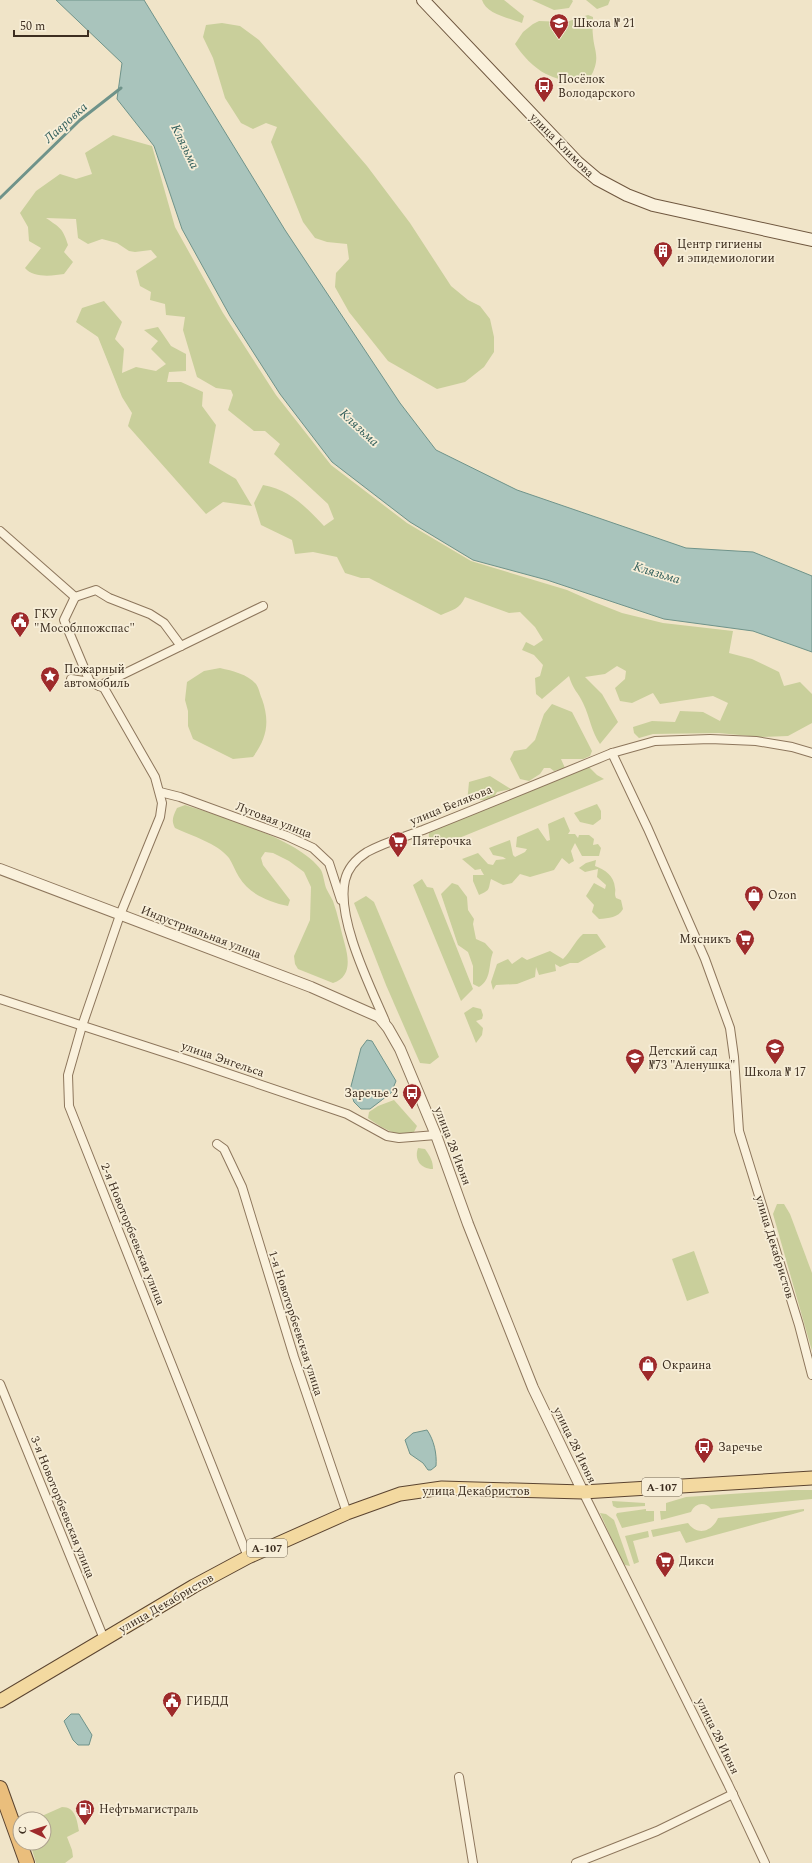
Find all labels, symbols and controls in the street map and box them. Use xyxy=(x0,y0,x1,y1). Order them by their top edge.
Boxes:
scale bar xyxy=(14,12,88,38)
school or university icon: Школа № 21 xyxy=(548,12,570,40)
place label: Школа № 21 xyxy=(573,14,635,33)
text: 50 m xyxy=(20,17,45,36)
place label: Посёлок Володарского xyxy=(558,70,635,103)
bus stop icon: Посёлок Володарского xyxy=(533,75,555,103)
water label: Лавровка xyxy=(38,97,92,149)
street label: улица Климова xyxy=(524,108,598,182)
water label: Клязьма xyxy=(166,121,205,173)
place label: Центр гигиены и эпидемиологии xyxy=(677,235,775,268)
building icon: Центр гигиены и эпидемиологии xyxy=(652,240,674,268)
water label: Клязьма xyxy=(335,404,384,452)
water label: Клязьма xyxy=(631,556,683,590)
place label: ГКУ "Мособлпожспас" xyxy=(34,605,135,638)
public building icon: ГКУ "Мособлпожспас" xyxy=(9,610,31,638)
place label: Пожарный автомобиль xyxy=(64,660,129,693)
place icon: Пожарный автомобиль xyxy=(39,665,61,693)
street label: улица Белякова xyxy=(406,780,495,831)
street label: Луговая улица xyxy=(233,797,315,844)
supermarket icon: Пятёрочка xyxy=(387,830,409,858)
place label: Пятёрочка xyxy=(412,832,472,851)
shop icon: Ozon xyxy=(743,884,765,912)
place label: Ozon xyxy=(768,886,797,905)
street label: Индустриальная улица xyxy=(138,901,264,964)
supermarket icon: Мясникъ xyxy=(734,928,756,956)
place label: Мясникъ xyxy=(679,930,731,949)
street label: улица Энгельса xyxy=(178,1036,267,1083)
school or university icon: Школа № 17 xyxy=(764,1037,786,1065)
place label: Детский сад №73 "Аленушка" xyxy=(649,1042,735,1075)
school or university icon: Детский сад №73 "Аленушка" xyxy=(624,1047,646,1075)
place label: Школа № 17 xyxy=(744,1063,806,1082)
bus stop icon: Заречье 2 xyxy=(401,1082,423,1110)
place label: Заречье 2 xyxy=(344,1084,398,1103)
street label: улица 28 Июня xyxy=(428,1103,476,1188)
street label: 2-я Новоторбеевская улица xyxy=(95,1160,170,1308)
street label: улица Декабристов xyxy=(750,1192,799,1301)
street label: 1-я Новоторбеевская улица xyxy=(263,1248,328,1398)
shop icon: Окраина xyxy=(637,1354,659,1382)
place label: Окраина xyxy=(662,1356,711,1375)
street label: улица 28 Июня xyxy=(547,1403,601,1487)
street label: 3-я Новоторбеевская улица xyxy=(25,1433,100,1581)
bus stop icon: Заречье xyxy=(693,1436,715,1464)
place label: Заречье xyxy=(718,1438,763,1457)
road number: А-107 xyxy=(642,1478,682,1496)
street label: улица Декабристов xyxy=(422,1482,529,1501)
road number: А-107 xyxy=(247,1539,287,1557)
supermarket icon: Дикси xyxy=(654,1550,676,1578)
place label: Дикси xyxy=(679,1552,714,1571)
street label: улица Декабристов xyxy=(114,1568,217,1639)
public building icon: ГИБДД xyxy=(161,1690,183,1718)
place label: ГИБДД xyxy=(186,1692,229,1711)
street label: улица 28 Июня xyxy=(690,1694,744,1778)
fuel station icon: Нефтьмагистраль xyxy=(74,1798,96,1826)
place label: Нефтьмагистраль xyxy=(99,1800,198,1819)
north arrow xyxy=(12,1811,52,1851)
text: С xyxy=(14,1826,31,1835)

